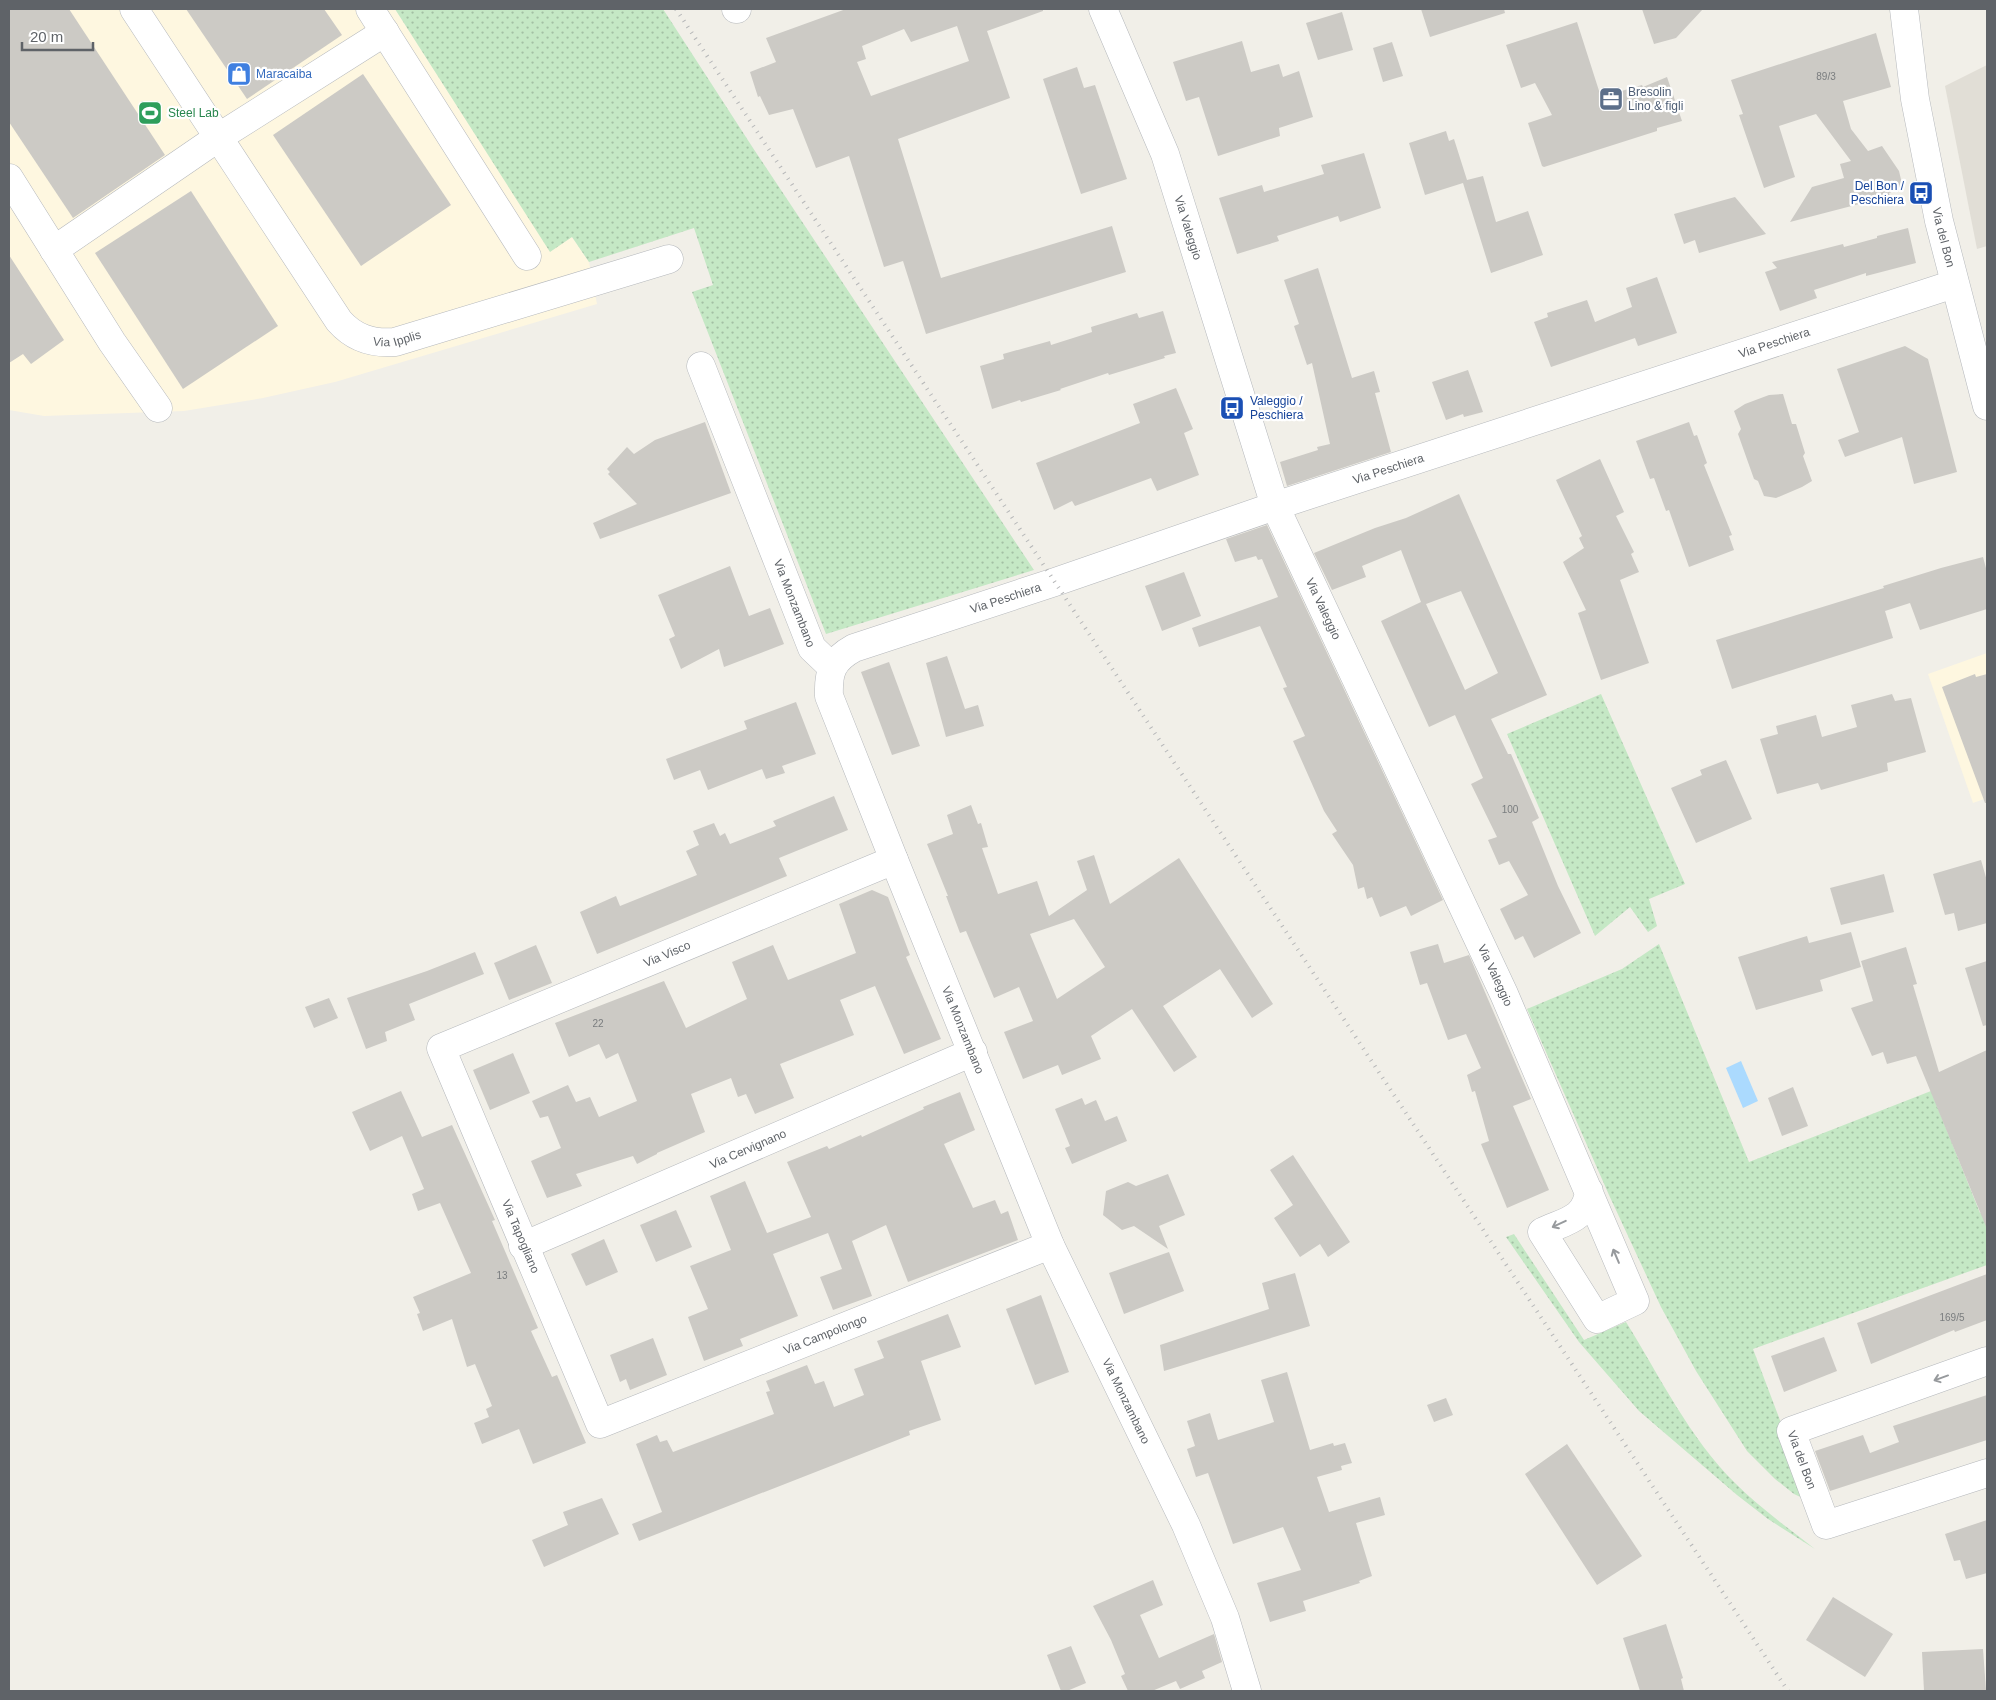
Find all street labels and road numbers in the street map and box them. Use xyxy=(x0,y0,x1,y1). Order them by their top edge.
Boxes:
street label: Via Valeggio xyxy=(1171,194,1205,262)
street label: Via del Bon xyxy=(1929,206,1958,269)
street label: Via Peschiera xyxy=(1737,325,1812,361)
street label: Via Ipplis xyxy=(372,328,423,349)
street label: Via Peschiera xyxy=(1351,451,1426,487)
street label: Via Monzambano xyxy=(771,557,818,650)
street label: Via Valeggio xyxy=(1303,576,1344,642)
street label: Via Peschiera xyxy=(968,580,1043,616)
street label: Via Visco xyxy=(641,938,693,970)
street label: Via Valeggio xyxy=(1475,942,1516,1009)
street label: Via Monzambano xyxy=(939,984,987,1076)
street label: Via Cervignano xyxy=(708,1126,789,1172)
street label: Via Tapogliano xyxy=(499,1198,543,1276)
street label: Via Campolongo xyxy=(781,1311,869,1357)
street label: Via Monzambano xyxy=(1099,1356,1153,1446)
street label: Via del Bon xyxy=(1785,1429,1819,1491)

